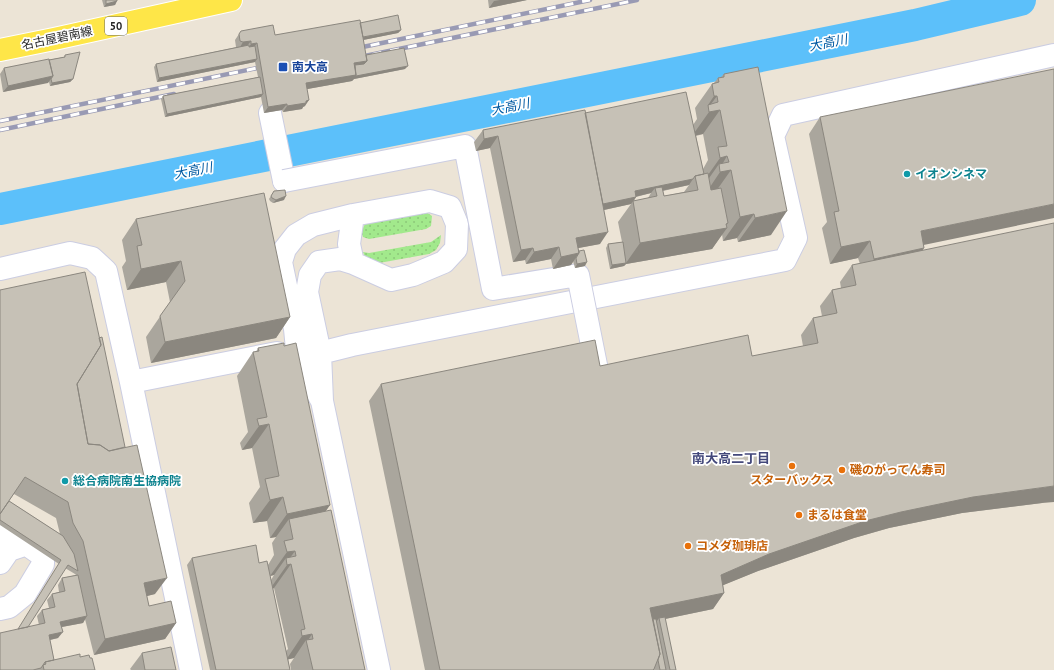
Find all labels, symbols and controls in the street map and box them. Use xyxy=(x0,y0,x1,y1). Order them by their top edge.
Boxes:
road number: 50 xyxy=(105,17,127,35)
street label: 名古屋碧南線 xyxy=(20,23,94,52)
water label: 大高川 xyxy=(807,30,851,55)
place label: 南大高 xyxy=(292,59,328,74)
marker: 南大高 xyxy=(277,61,289,73)
water label: 大高川 xyxy=(489,94,533,119)
water label: 大高川 xyxy=(172,158,216,183)
place label: イオンシネマ xyxy=(915,166,987,181)
marker: イオンシネマ xyxy=(902,169,912,179)
district label: 南大高二丁目 xyxy=(692,450,770,467)
marker: スターバックス xyxy=(787,461,797,471)
place label: 磯のがってん寿司 xyxy=(849,462,945,477)
marker: 磯のがってん寿司 xyxy=(837,465,847,475)
place label: スターバックス xyxy=(750,472,834,487)
place label: 総合病院南生協病院 xyxy=(73,473,181,488)
marker: 総合病院南生協病院 xyxy=(60,476,70,486)
place label: まるは食堂 xyxy=(807,507,867,522)
marker: まるは食堂 xyxy=(794,510,804,520)
place label: コメダ珈琲店 xyxy=(696,538,768,553)
marker: コメダ珈琲店 xyxy=(683,541,693,551)

